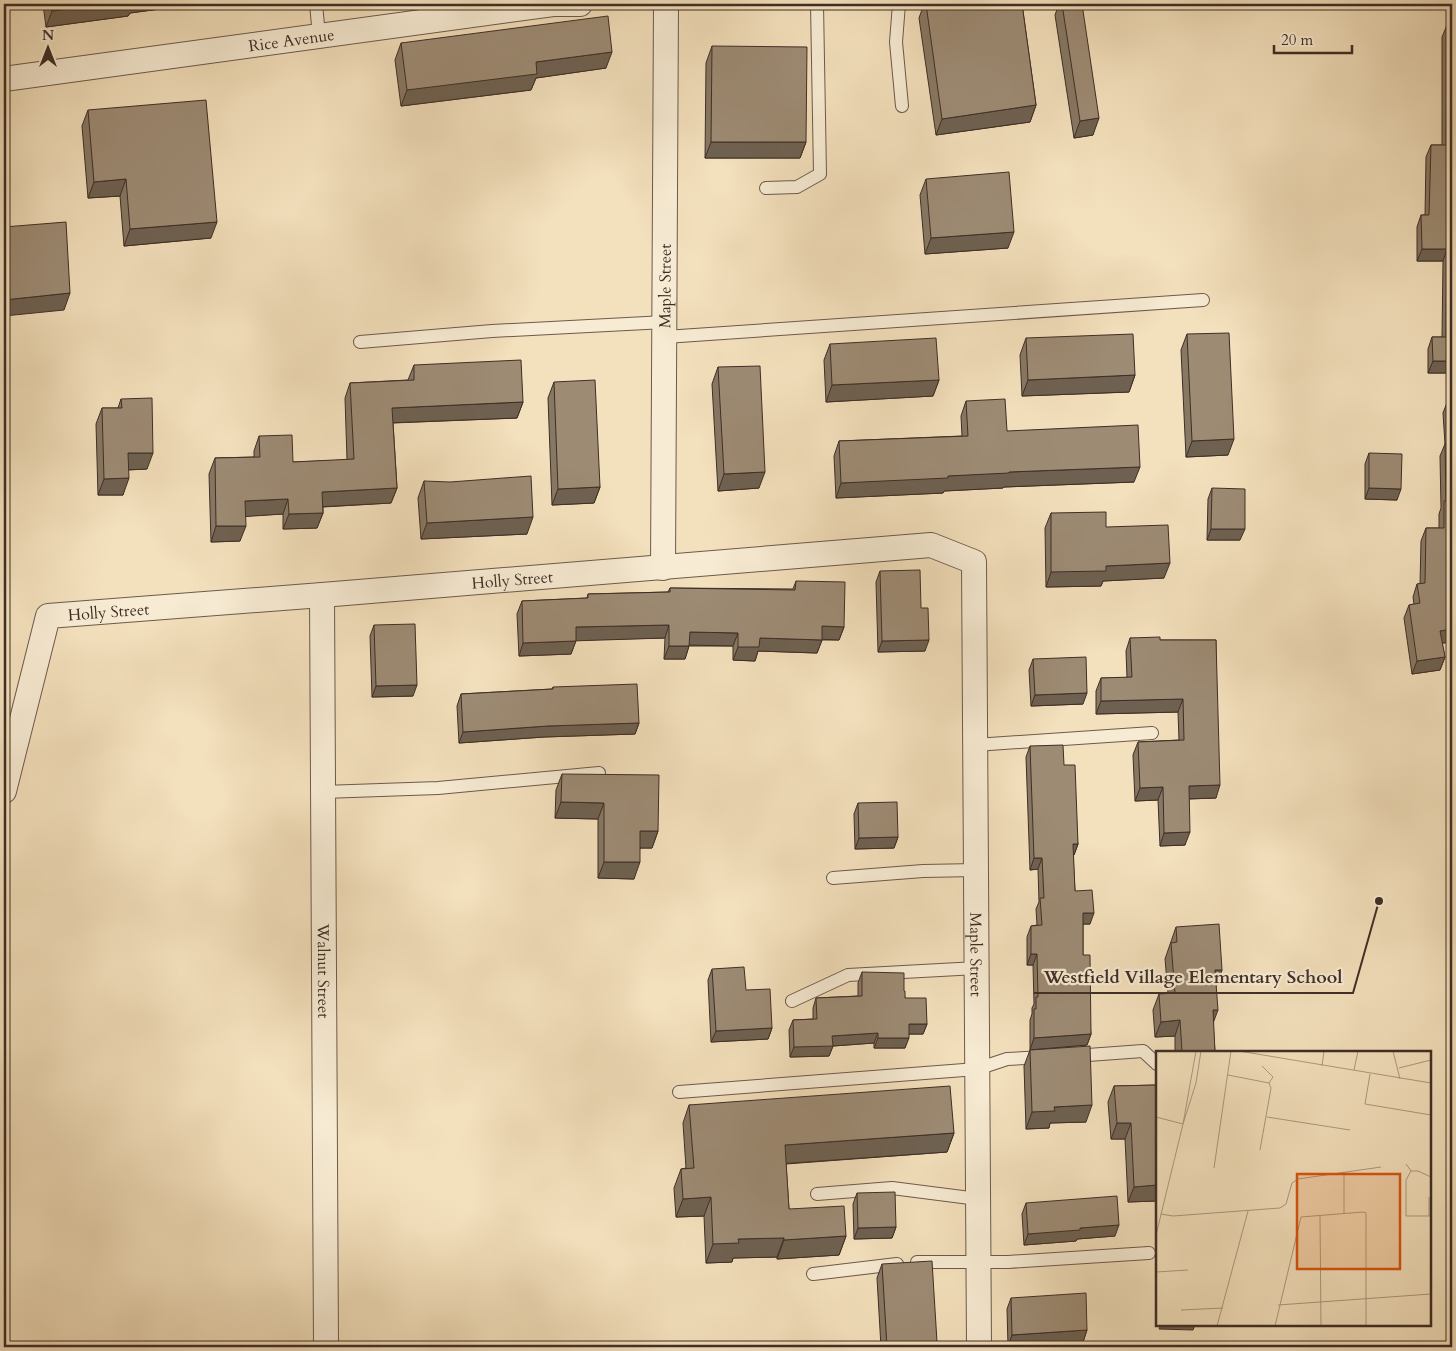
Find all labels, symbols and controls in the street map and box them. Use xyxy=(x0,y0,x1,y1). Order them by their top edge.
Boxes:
north arrow xyxy=(22,22,72,72)
scale bar xyxy=(1274,22,1351,54)
street label: Rice Avenue xyxy=(247,24,336,57)
text: N xyxy=(42,26,54,45)
text: 20 m xyxy=(1281,30,1313,50)
street label: Maple Street xyxy=(654,244,677,328)
street label: Holly Street xyxy=(471,566,554,595)
street label: Holly Street xyxy=(67,598,150,626)
street label: Maple Street xyxy=(964,912,987,997)
street label: Walnut Street xyxy=(312,923,334,1018)
callout: Westfield Village Elementary School xyxy=(1034,960,1353,993)
text: Westfield Village Elementary School xyxy=(1042,965,1343,990)
inset map xyxy=(1156,1051,1431,1326)

